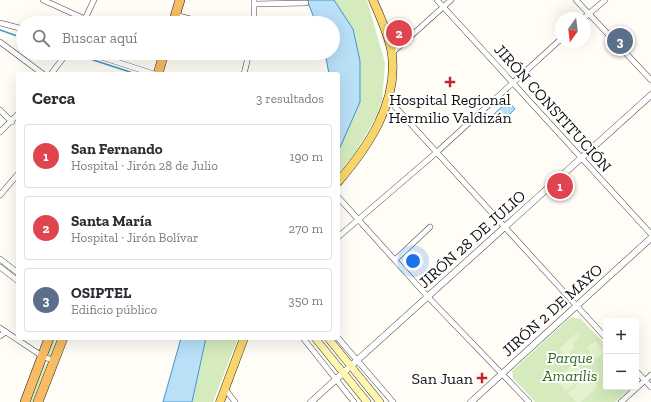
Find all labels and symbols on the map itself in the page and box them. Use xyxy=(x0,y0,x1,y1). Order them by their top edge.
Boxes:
north arrow xyxy=(555,12,591,48)
pin: 2 xyxy=(386,18,412,48)
pin: 3 xyxy=(607,26,633,56)
street label: JIRÓN CONSTITUCIÓN xyxy=(490,40,616,176)
marker: Hospital Regional Hermilio Valdizán xyxy=(444,76,456,88)
place label: Hospital Regional Hermilio Valdizán xyxy=(388,90,512,127)
pin: 1 xyxy=(547,171,573,201)
street label: JIRÓN 28 DE JULIO xyxy=(415,186,530,292)
your location xyxy=(403,251,423,271)
street label: JIRÓN 2 DE MAYO xyxy=(498,259,607,360)
park label: Parque Amarilis xyxy=(542,348,597,385)
place label: San Juan xyxy=(411,369,474,388)
marker: San Juan xyxy=(476,372,488,384)

